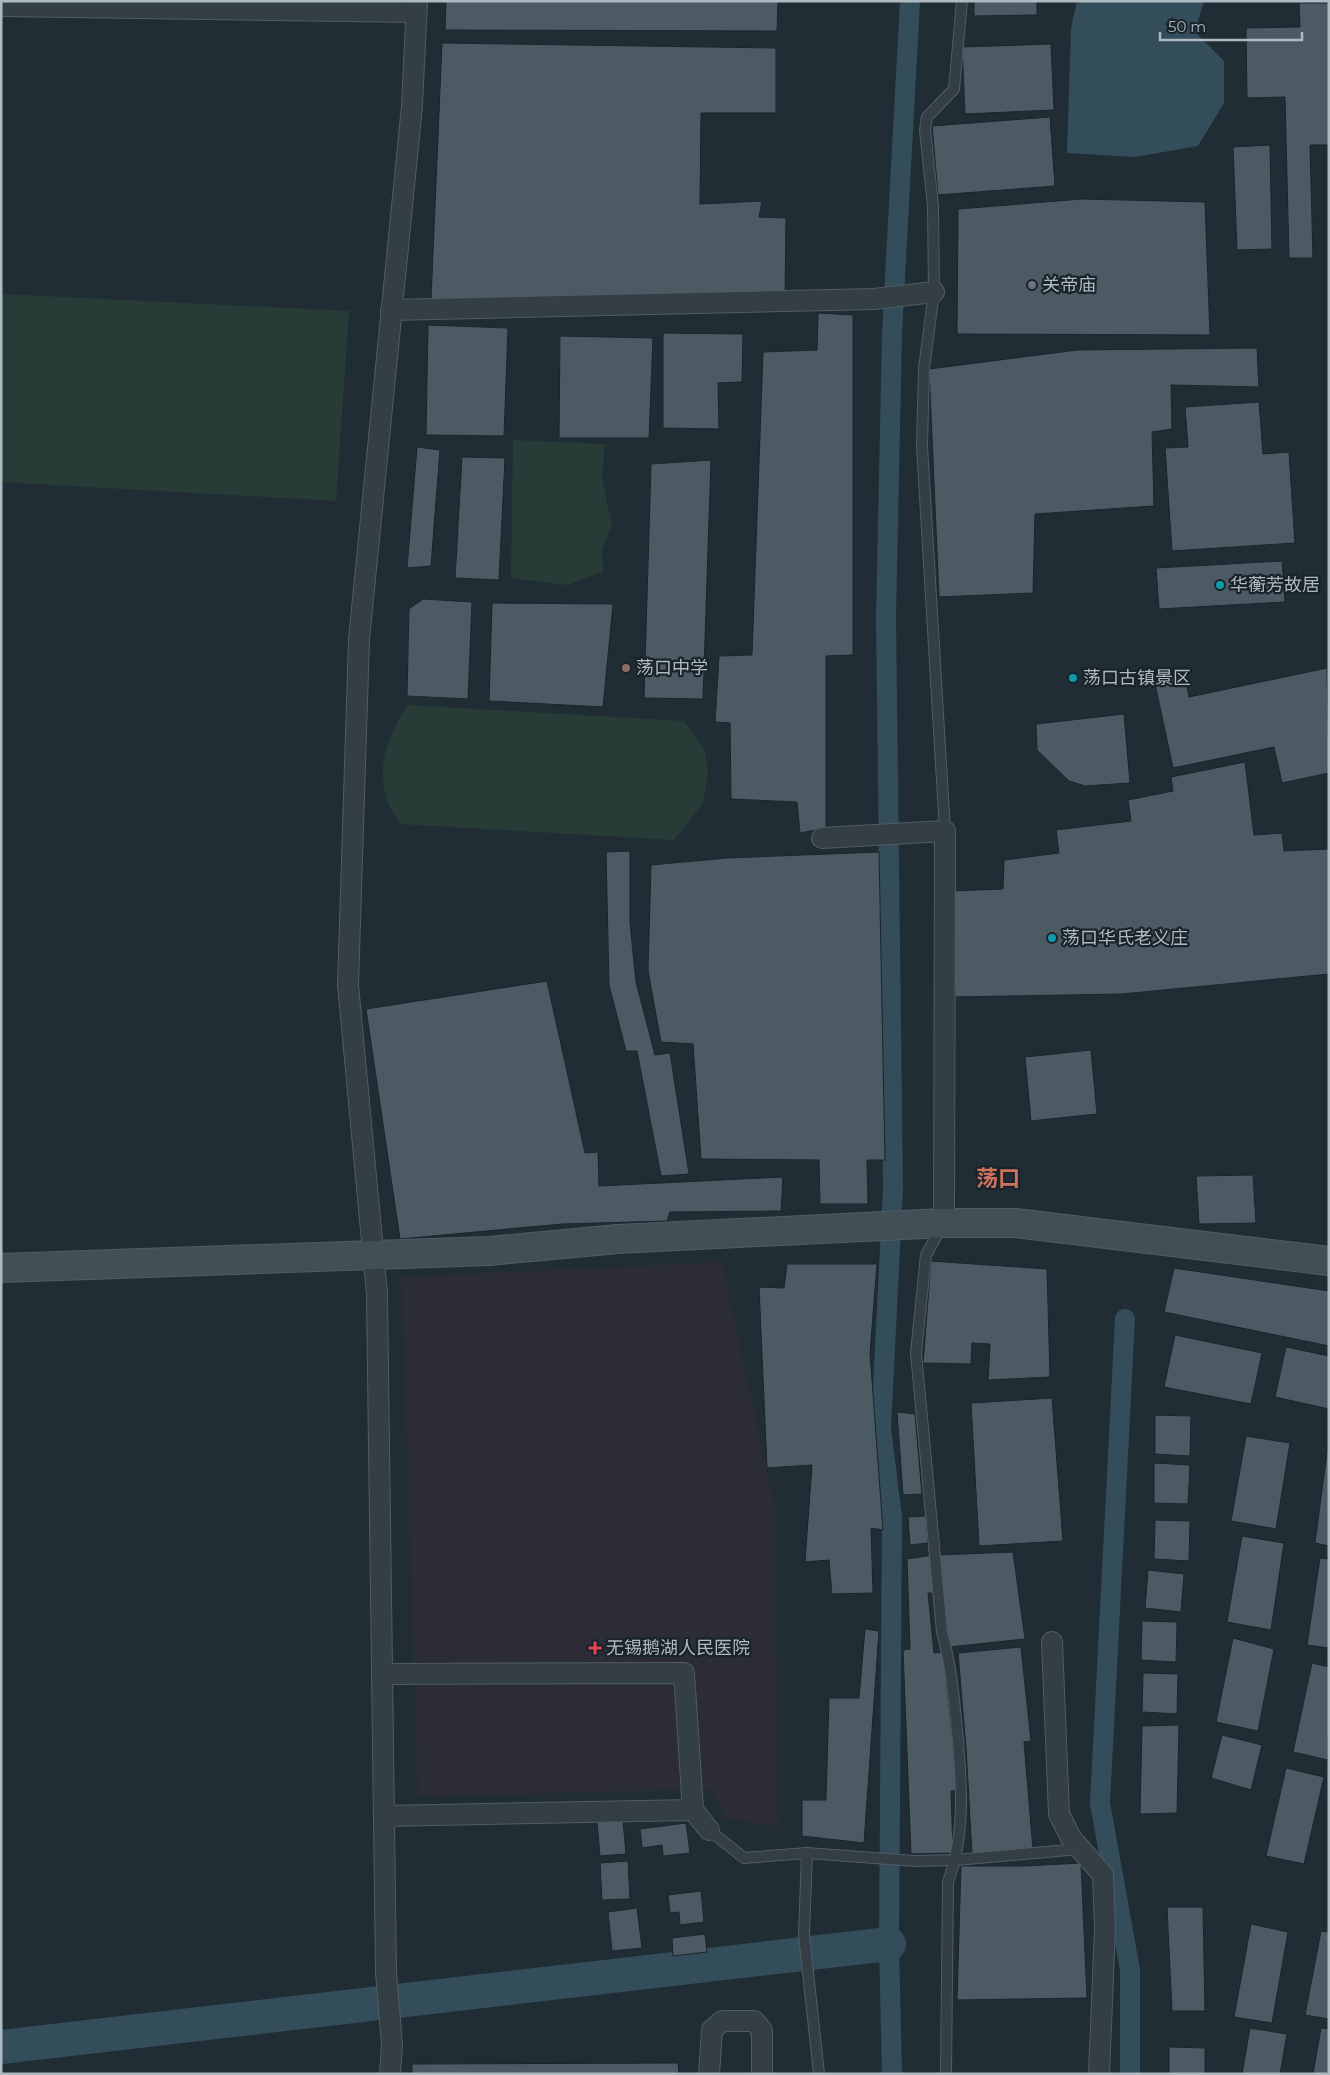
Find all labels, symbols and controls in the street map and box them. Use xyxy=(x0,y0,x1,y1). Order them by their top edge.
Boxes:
scale bar xyxy=(1160,10,1302,42)
text: 50 m xyxy=(1168,17,1206,36)
place label: 关帝庙 xyxy=(1042,274,1096,296)
marker: 关帝庙 xyxy=(1026,279,1038,291)
place label: 华蘅芳故居 xyxy=(1230,574,1320,596)
marker: 华蘅芳故居 xyxy=(1214,579,1226,591)
place label: 荡口中学 xyxy=(636,657,708,679)
marker: 荡口中学 xyxy=(620,662,632,674)
place label: 荡口古镇景区 xyxy=(1083,667,1191,689)
marker: 荡口古镇景区 xyxy=(1067,672,1079,684)
place label: 荡口华氏老义庄 xyxy=(1062,927,1188,949)
marker: 荡口华氏老义庄 xyxy=(1046,932,1058,944)
district label: 荡口 xyxy=(976,1165,1020,1192)
place label: 无锡鹅湖人民医院 xyxy=(606,1637,750,1659)
marker: 无锡鹅湖人民医院 xyxy=(588,1641,602,1655)

